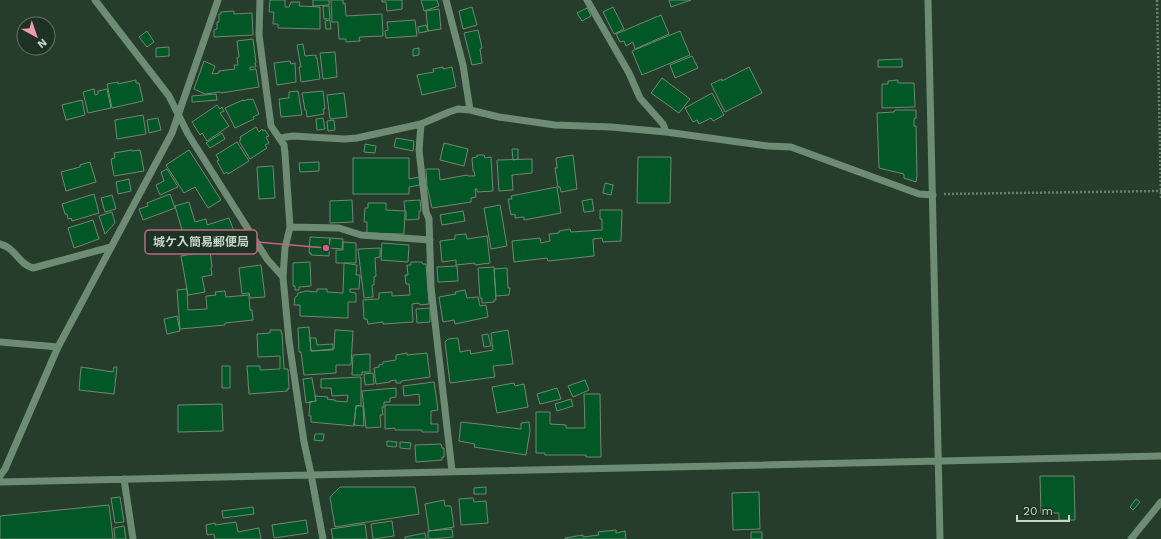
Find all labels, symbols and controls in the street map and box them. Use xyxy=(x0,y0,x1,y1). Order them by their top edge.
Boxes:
north arrow xyxy=(16,16,56,56)
text: N xyxy=(35,36,49,51)
callout: 城ケ入簡易郵便局 xyxy=(145,230,257,254)
text: 城ケ入簡易郵便局 xyxy=(153,235,249,249)
scale bar xyxy=(1017,497,1069,523)
text: 20 m xyxy=(1023,504,1053,518)

